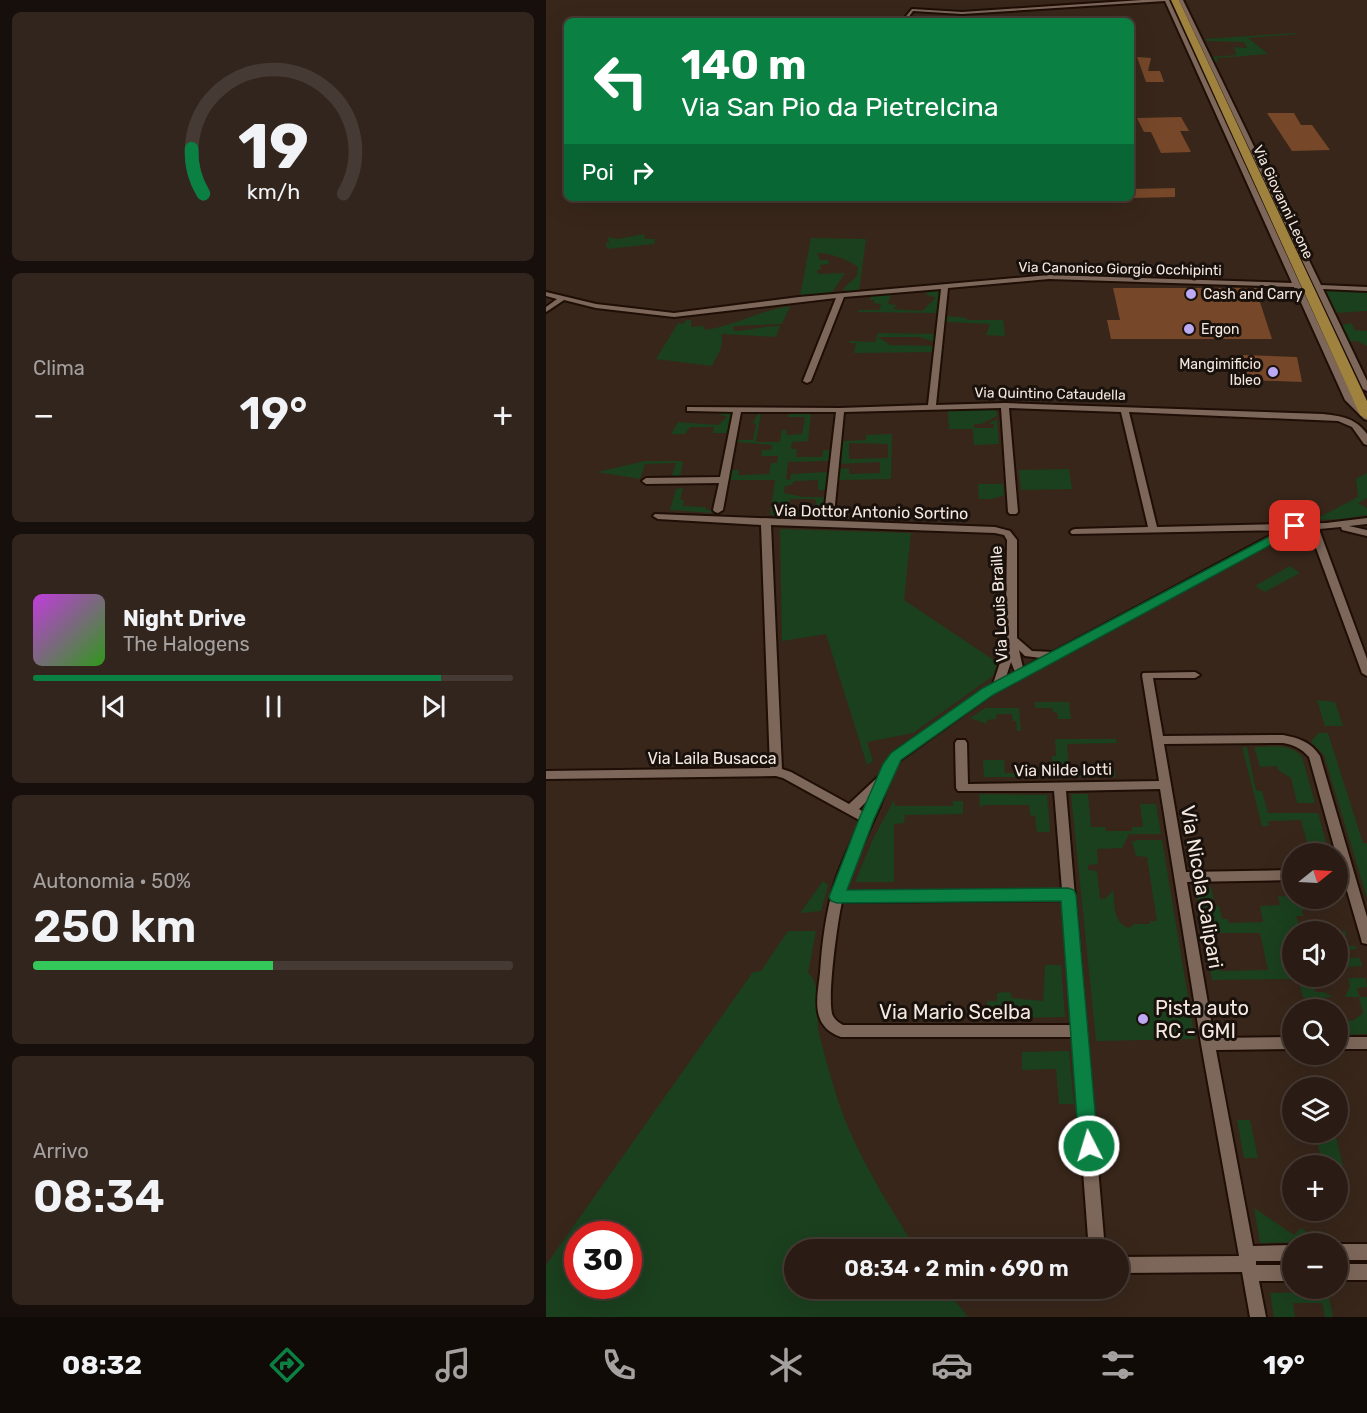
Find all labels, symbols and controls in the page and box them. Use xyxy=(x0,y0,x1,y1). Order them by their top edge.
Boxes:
text: 140 m xyxy=(681,40,807,90)
icon: left xyxy=(582,42,660,120)
text: Via San Pio da Pietrelcina xyxy=(681,91,999,123)
text: 19 xyxy=(237,110,309,184)
street label: Via Giovanni Leone xyxy=(1249,143,1317,262)
icon: right xyxy=(626,156,659,189)
text: Poi xyxy=(582,159,614,186)
text: km/h xyxy=(246,179,300,204)
street label: Via Canonico Giorgio Occhipinti xyxy=(1018,259,1222,279)
place label: Cash and Carry xyxy=(1203,286,1303,303)
marker: Cash and Carry xyxy=(1184,287,1198,301)
place label: Ergon xyxy=(1201,321,1240,338)
marker: Ergon xyxy=(1182,322,1196,336)
text: Clima xyxy=(33,356,85,380)
place label: Mangimificio Ibleo xyxy=(1179,356,1261,389)
marker: Mangimificio Ibleo xyxy=(1266,365,1280,379)
street label: Via Quintino Cataudella xyxy=(974,384,1126,404)
text: 19° xyxy=(239,387,307,440)
text: − xyxy=(33,395,54,434)
text: + xyxy=(492,395,513,434)
pin xyxy=(1269,500,1320,551)
street label: Via Dottor Antonio Sortino xyxy=(773,501,969,523)
icon: arrive xyxy=(1278,509,1311,542)
street label: Via Louis Braille xyxy=(986,545,1012,663)
text: Night Drive xyxy=(123,605,246,632)
text: The Halogens xyxy=(123,632,250,656)
icon: previous xyxy=(97,690,130,723)
icon: pause xyxy=(257,690,290,723)
icon: next xyxy=(417,690,450,723)
street label: Via Laila Busacca xyxy=(647,749,777,768)
street label: Via Nilde Iotti xyxy=(1014,760,1112,780)
street label: Via Nicola Calipari xyxy=(1176,804,1228,970)
north arrow xyxy=(1282,843,1348,909)
map controls xyxy=(1282,843,1348,1299)
text: Autonomia · 50% xyxy=(33,869,191,893)
text: 250 km xyxy=(33,900,196,953)
button: sound xyxy=(1282,921,1348,987)
place label: Pista auto RC - GMI xyxy=(1155,996,1249,1043)
button: search xyxy=(1282,999,1348,1065)
street label: Via Mario Scelba xyxy=(879,1000,1031,1024)
marker: Pista auto RC - GMI xyxy=(1136,1012,1150,1026)
button: layers xyxy=(1282,1077,1348,1143)
position arrow xyxy=(1057,1114,1121,1178)
text: Arrivo xyxy=(33,1139,89,1163)
button: + xyxy=(1282,1155,1348,1221)
text: 08:34 xyxy=(33,1170,165,1223)
speed limit sign: 30 xyxy=(564,1221,642,1299)
button: − xyxy=(1282,1233,1348,1299)
text: 08:34 · 2 min · 690 m xyxy=(844,1255,1069,1282)
icon: directions xyxy=(266,1344,308,1386)
icon: music xyxy=(432,1344,474,1386)
icon: phone xyxy=(598,1344,640,1386)
icon: climate xyxy=(765,1344,807,1386)
icon: car xyxy=(931,1344,973,1386)
icon: filters xyxy=(1097,1344,1139,1386)
text: 08:32 xyxy=(62,1349,142,1381)
text: 19° xyxy=(1263,1349,1305,1381)

